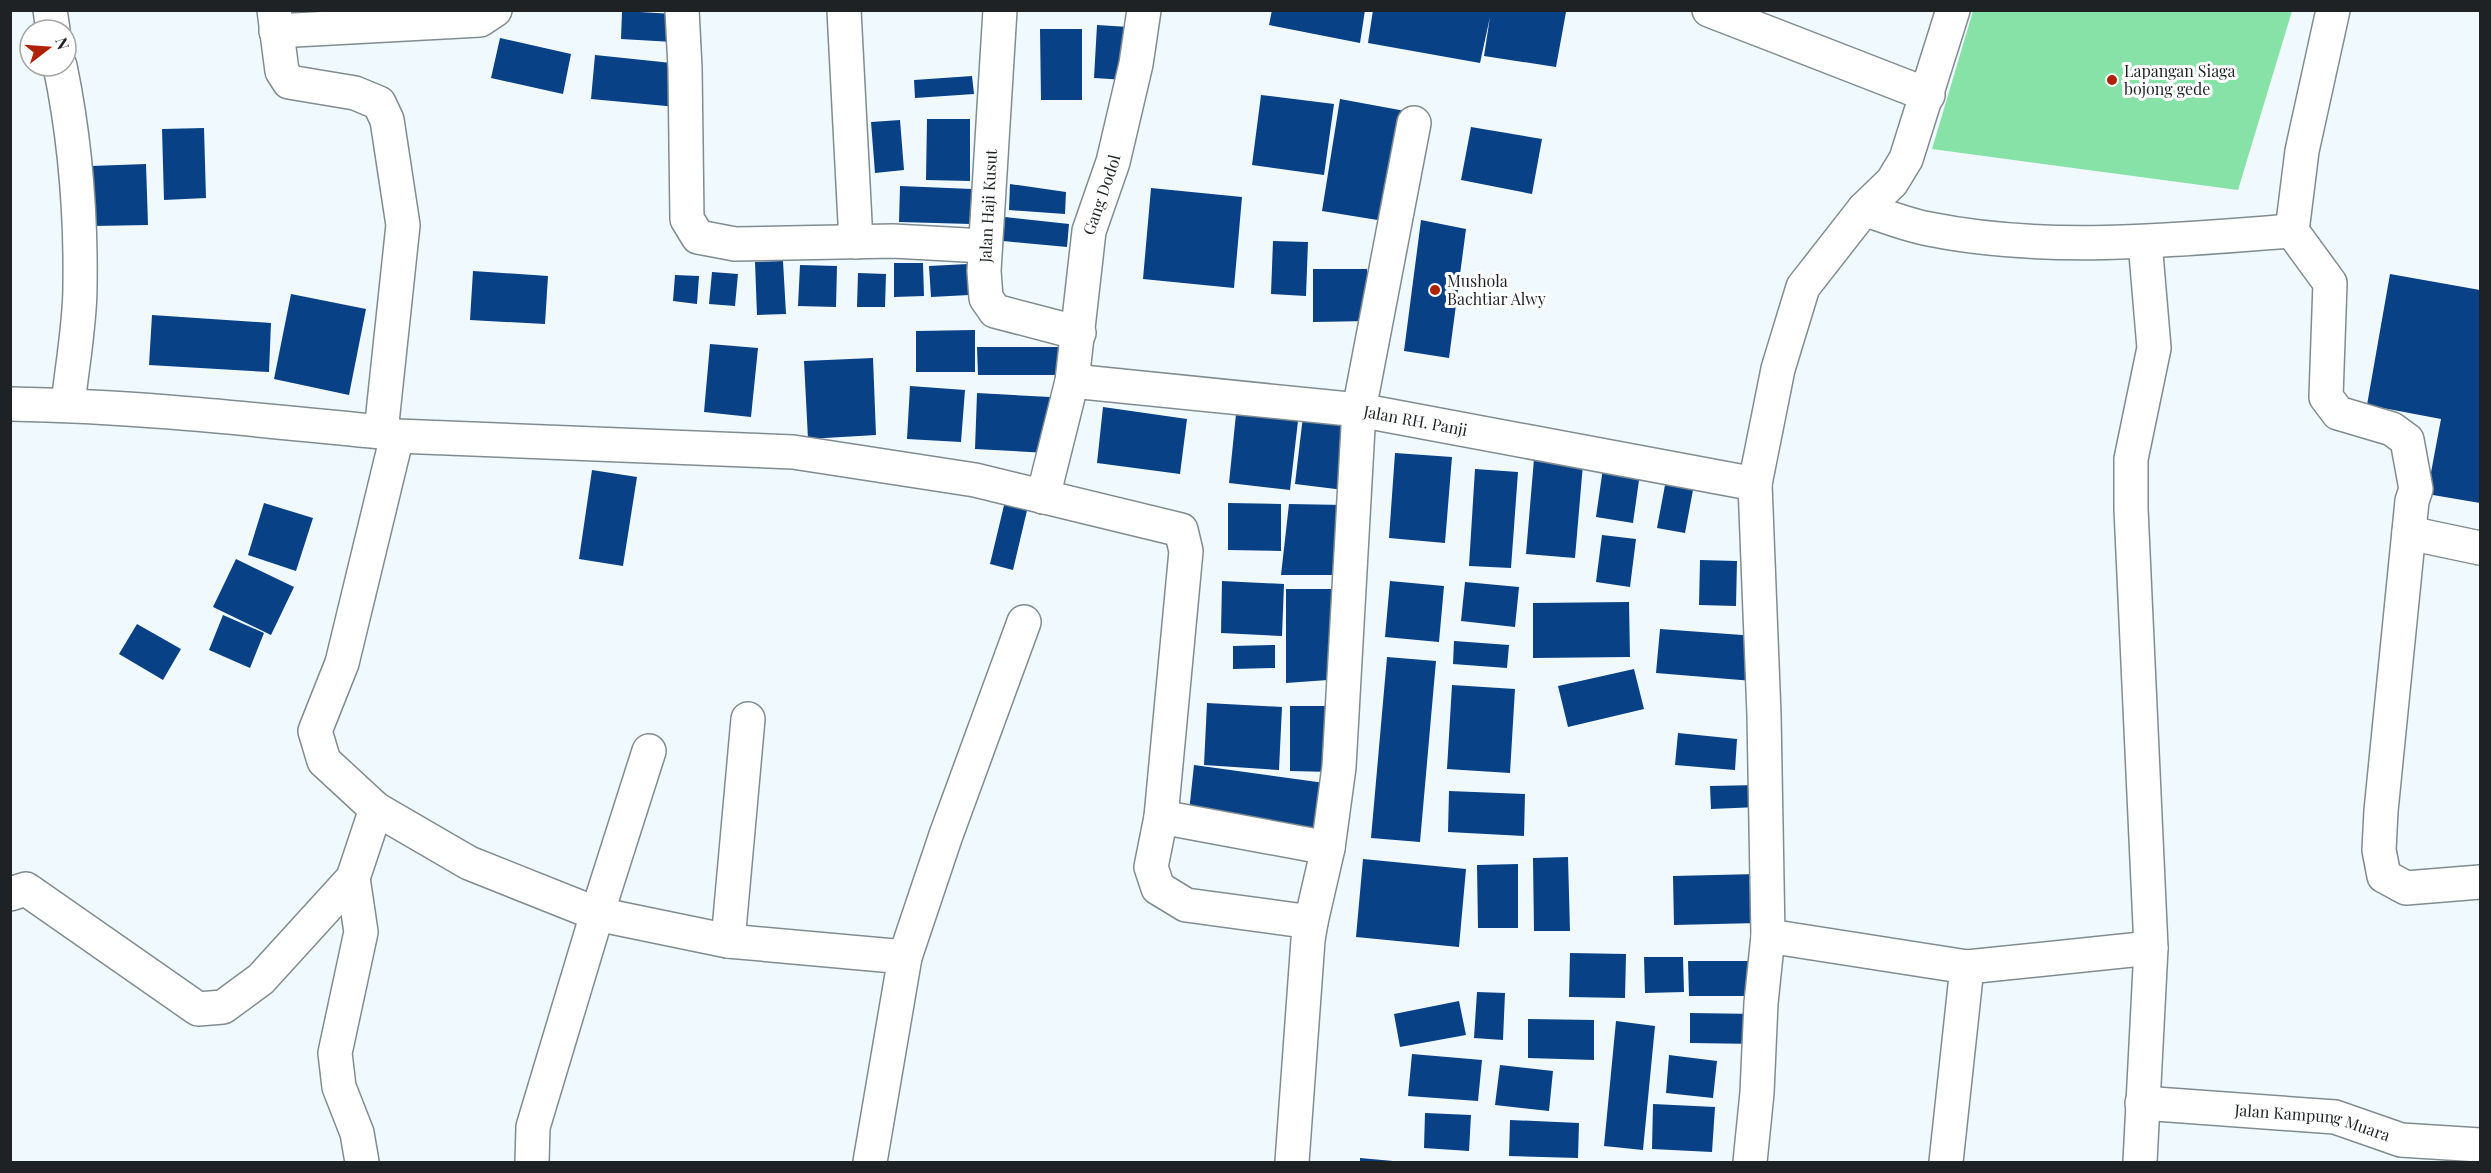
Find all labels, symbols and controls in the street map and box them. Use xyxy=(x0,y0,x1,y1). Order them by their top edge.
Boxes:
north arrow xyxy=(18,18,78,78)
text: N xyxy=(51,35,75,52)
place label: Lapangan Siaga bojong gede xyxy=(2124,60,2235,99)
marker: Lapangan Siaga bojong gede xyxy=(2105,73,2119,87)
street label: Jalan Haji Kusut xyxy=(974,148,1001,264)
street label: Gang Dodol xyxy=(1077,152,1125,238)
place label: Mushola Bachtiar Alwy xyxy=(1447,270,1546,309)
marker: Mushola Bachtiar Alwy xyxy=(1428,283,1442,297)
street label: Jalan RH. Panji xyxy=(1361,400,1470,440)
street label: Jalan Kampung Muara xyxy=(2233,1099,2393,1145)

